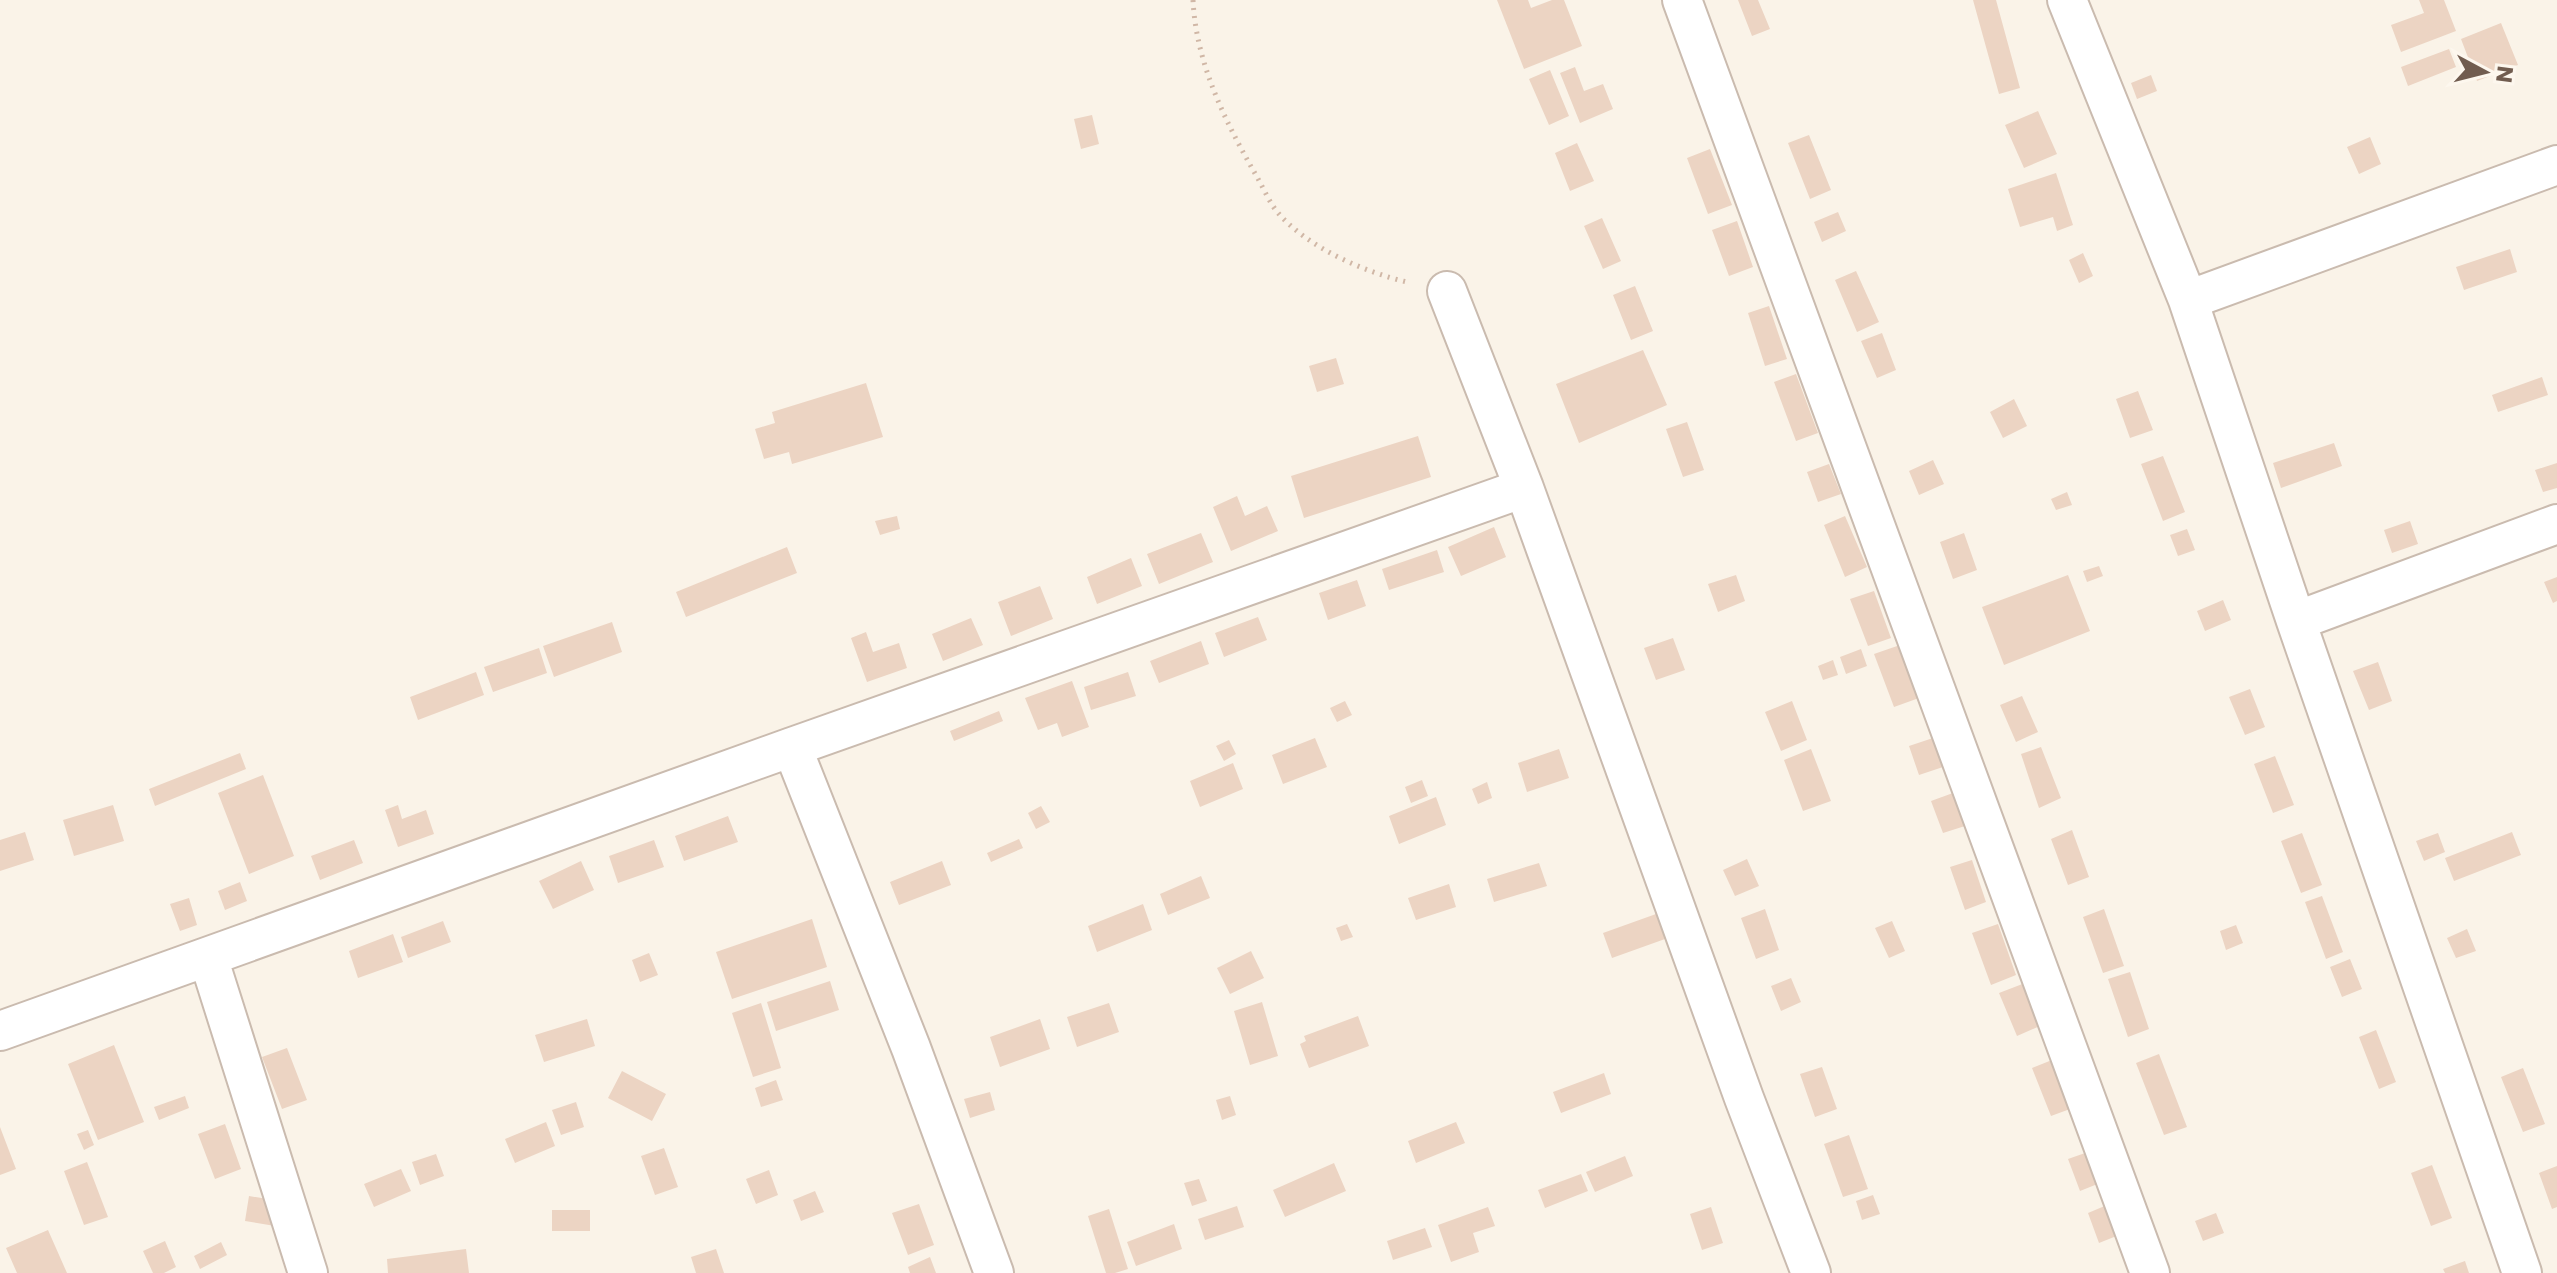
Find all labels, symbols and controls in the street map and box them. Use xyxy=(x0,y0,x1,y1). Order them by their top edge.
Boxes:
north arrow xyxy=(2445,32,2525,112)
text: N xyxy=(2488,64,2521,84)

